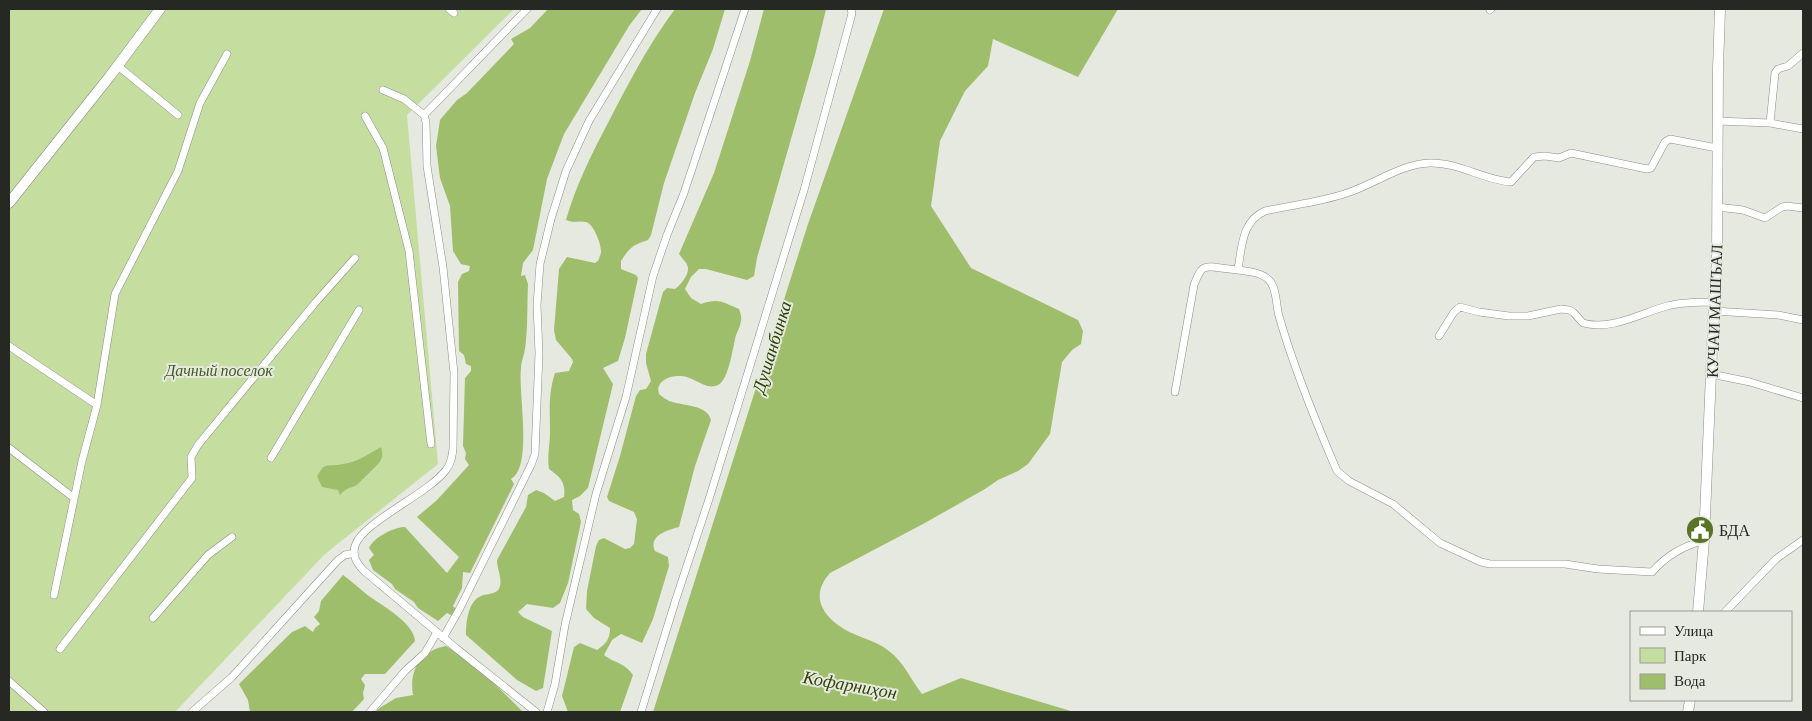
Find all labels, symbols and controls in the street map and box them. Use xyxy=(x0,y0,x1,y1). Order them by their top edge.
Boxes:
street label: КУЧАИ МАШЪАЛ xyxy=(1704,244,1725,378)
water label: Душанбинка xyxy=(748,299,795,397)
park label: Дачный поселок xyxy=(163,362,273,380)
public building icon: БДА xyxy=(1685,515,1715,545)
place label: БДА xyxy=(1719,522,1750,540)
legend xyxy=(1630,611,1792,701)
text: Улица xyxy=(1674,623,1713,639)
text: Парк xyxy=(1674,648,1707,664)
water label: Кофарниҳон xyxy=(801,667,899,703)
text: Вода xyxy=(1674,673,1706,689)

